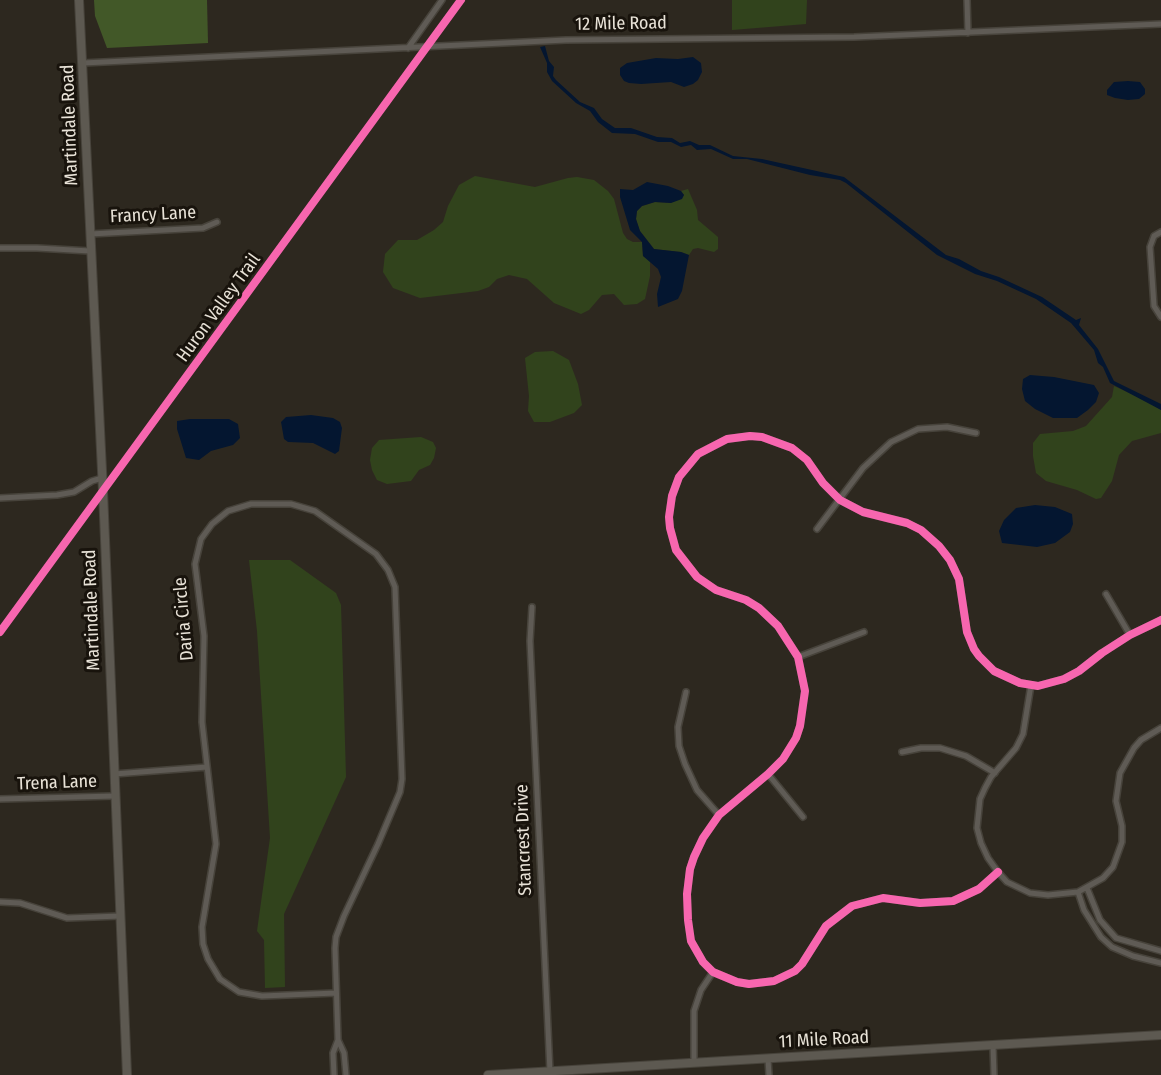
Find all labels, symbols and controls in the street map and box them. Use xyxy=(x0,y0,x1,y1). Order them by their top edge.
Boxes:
street label: 12 Mile Road xyxy=(575,12,667,36)
street label: Martindale Road xyxy=(57,64,83,186)
street label: Francy Lane xyxy=(109,202,197,228)
street label: Huron Valley Trail xyxy=(173,250,265,366)
street label: Martindale Road xyxy=(79,549,105,671)
street label: Daria Circle xyxy=(170,576,198,662)
street label: Trena Lane xyxy=(17,771,97,795)
street label: Stancrest Drive xyxy=(511,784,537,896)
street label: 11 Mile Road xyxy=(778,1027,870,1053)

